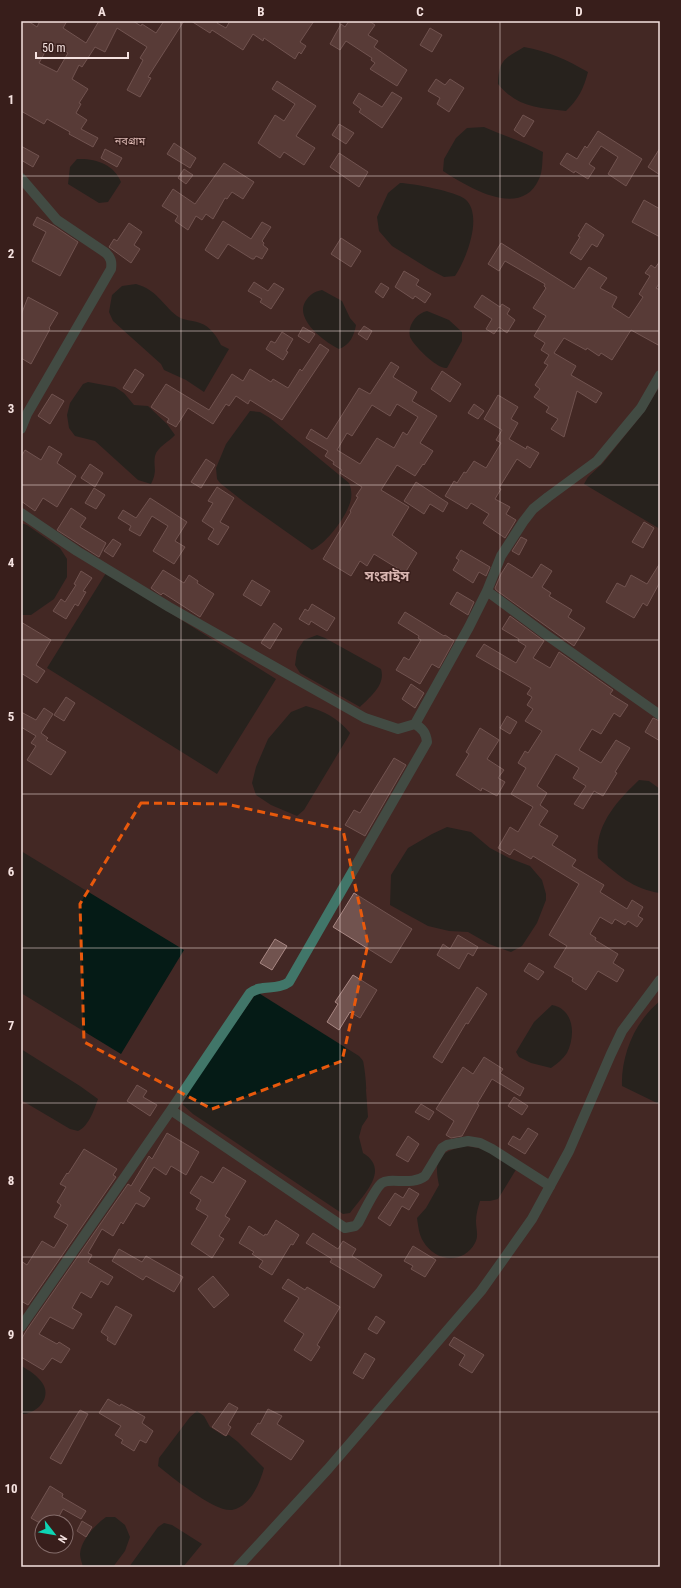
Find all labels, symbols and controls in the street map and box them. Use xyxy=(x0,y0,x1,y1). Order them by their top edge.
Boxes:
text: A xyxy=(98,4,106,19)
text: B xyxy=(257,4,265,19)
text: C xyxy=(416,4,424,19)
text: D xyxy=(575,4,583,19)
scale bar xyxy=(36,34,128,60)
text: 50 m xyxy=(42,41,66,55)
text: 1 xyxy=(8,92,14,107)
district label: নবগ্ৰাম xyxy=(114,135,146,148)
text: 2 xyxy=(8,246,15,261)
text: 3 xyxy=(8,401,14,416)
text: 4 xyxy=(8,555,15,570)
district label: সংরাইস xyxy=(364,568,410,584)
text: 5 xyxy=(8,709,15,724)
text: 6 xyxy=(8,864,15,879)
text: 7 xyxy=(8,1018,15,1033)
text: 8 xyxy=(8,1173,14,1188)
text: 9 xyxy=(8,1327,14,1342)
text: 10 xyxy=(4,1481,18,1496)
north arrow xyxy=(34,1514,74,1554)
text: N xyxy=(55,1533,69,1545)

